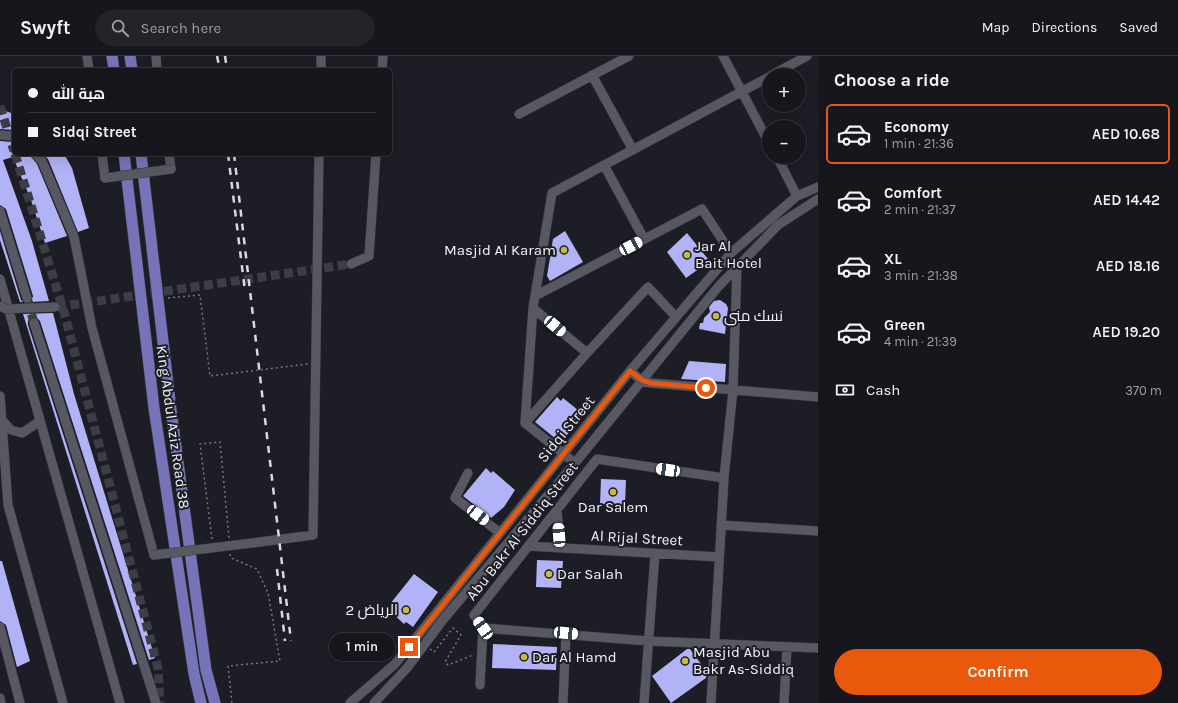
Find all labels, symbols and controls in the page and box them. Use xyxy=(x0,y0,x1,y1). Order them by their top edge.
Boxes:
search box xyxy=(95,10,375,46)
text: Swyft xyxy=(20,17,71,39)
icon: search xyxy=(109,17,131,39)
text: Search here xyxy=(141,19,221,37)
text: Map xyxy=(982,19,1010,36)
text: Directions xyxy=(1032,19,1097,36)
text: Saved xyxy=(1119,19,1158,36)
map controls xyxy=(762,68,806,164)
button: + xyxy=(762,68,806,112)
text: Choose a ride xyxy=(834,69,949,91)
text: هبة الله xyxy=(52,85,105,103)
icon: car xyxy=(836,116,872,152)
text: Economy xyxy=(884,118,949,136)
button: − xyxy=(762,120,806,164)
text: Sidqi Street xyxy=(52,123,137,141)
text: AED 10.68 xyxy=(1092,125,1160,143)
text: 1 min · 21:36 xyxy=(884,136,954,151)
icon: car xyxy=(836,182,872,218)
text: Comfort xyxy=(884,184,942,202)
text: AED 14.42 xyxy=(1093,191,1160,209)
text: 2 min · 21:37 xyxy=(884,202,956,217)
car xyxy=(618,235,644,257)
place label: Jar Al Bait Hotel xyxy=(695,237,762,272)
place label: Masjid Al Karam xyxy=(444,241,556,259)
marker: Masjid Al Karam xyxy=(559,245,569,255)
icon: car xyxy=(836,248,872,284)
marker: Jar Al Bait Hotel xyxy=(682,250,692,260)
text: XL xyxy=(884,250,902,268)
text: AED 18.16 xyxy=(1096,257,1160,275)
text: 3 min · 21:38 xyxy=(884,268,958,283)
place label: نسك منى xyxy=(724,307,783,326)
marker: نسك منى xyxy=(711,311,721,321)
car xyxy=(542,314,568,338)
icon: car xyxy=(836,314,872,350)
text: Green xyxy=(884,316,925,334)
text: AED 19.20 xyxy=(1093,323,1160,341)
text: 4 min · 21:39 xyxy=(884,334,957,349)
street label: King Abdul Aziz Road 38 xyxy=(153,344,193,510)
route start xyxy=(697,379,715,397)
icon: cash xyxy=(834,379,856,401)
text: Cash xyxy=(866,381,900,399)
text: 370 m xyxy=(1125,383,1162,398)
street label: Sidqi Street xyxy=(534,392,599,466)
street label: Abu Bakr Al Siddiq Street xyxy=(462,458,582,604)
car xyxy=(655,462,681,478)
marker: Dar Salem xyxy=(608,487,618,497)
place label: Dar Salem xyxy=(578,498,648,516)
car xyxy=(465,503,491,527)
car xyxy=(552,523,566,547)
street label: Al Rijal Street xyxy=(591,527,684,549)
place label: Dar Salah xyxy=(557,565,623,583)
marker: Dar Salah xyxy=(544,569,554,579)
place label: الرياض 2 xyxy=(346,601,398,620)
marker: الرياض 2 xyxy=(401,605,411,615)
car xyxy=(471,615,495,641)
car xyxy=(554,626,578,640)
callout: 1 min xyxy=(329,633,395,661)
route end xyxy=(400,638,418,656)
text: 1 min xyxy=(346,639,378,654)
place label: Masjid Abu Bakr As-Siddiq xyxy=(693,643,795,678)
place label: Dar Al Hamd xyxy=(532,648,617,666)
button: Confirm xyxy=(834,649,1162,695)
marker: Dar Al Hamd xyxy=(519,652,529,662)
marker: Masjid Abu Bakr As-Siddiq xyxy=(680,656,690,666)

